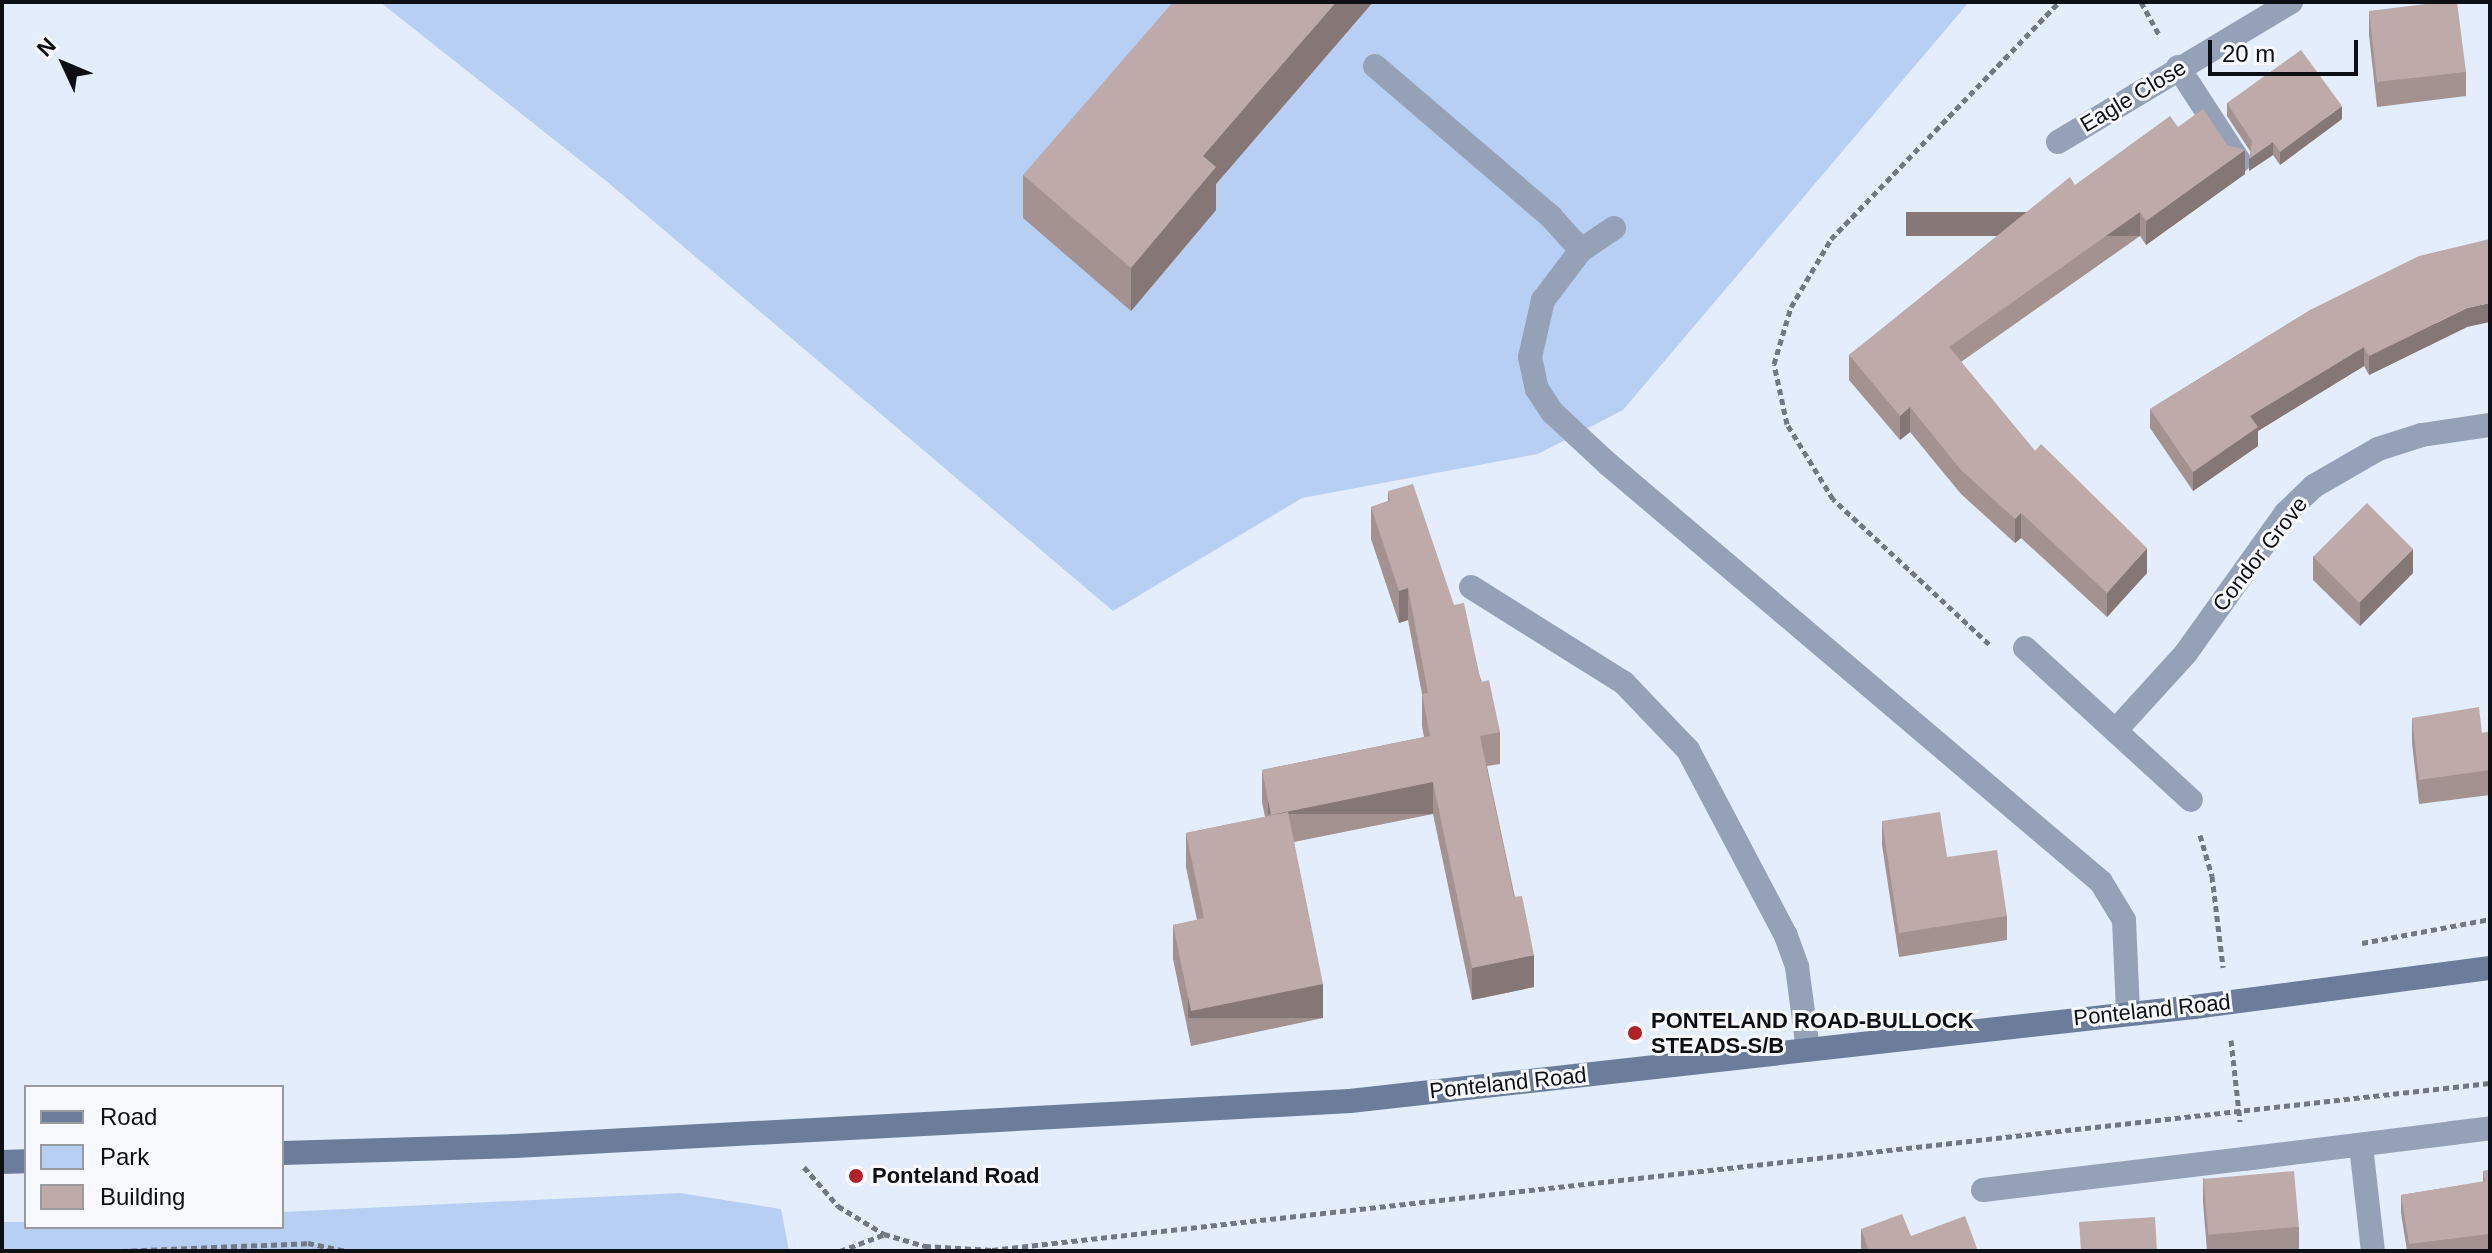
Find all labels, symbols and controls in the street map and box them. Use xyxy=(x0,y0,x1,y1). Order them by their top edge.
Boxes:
north arrow xyxy=(24,24,104,104)
scale bar xyxy=(2212,24,2362,74)
text: N xyxy=(32,33,61,61)
text: 20 m xyxy=(2222,40,2275,67)
street label: Eagle Close xyxy=(2075,54,2191,138)
street label: Condor Grove xyxy=(2207,491,2313,617)
street label: Ponteland Road xyxy=(2072,989,2232,1031)
place label: PONTELAND ROAD-BULLOCK STEADS-S/B xyxy=(1651,1007,1974,1058)
marker: PONTELAND ROAD-BULLOCK STEADS-S/B xyxy=(1626,1024,1644,1042)
street label: Ponteland Road xyxy=(1428,1062,1588,1104)
legend xyxy=(24,1085,284,1229)
text: Road xyxy=(100,1103,157,1130)
text: Park xyxy=(100,1143,149,1170)
place label: Ponteland Road xyxy=(872,1163,1039,1189)
marker: Ponteland Road xyxy=(847,1167,865,1185)
text: Building xyxy=(100,1183,185,1210)

